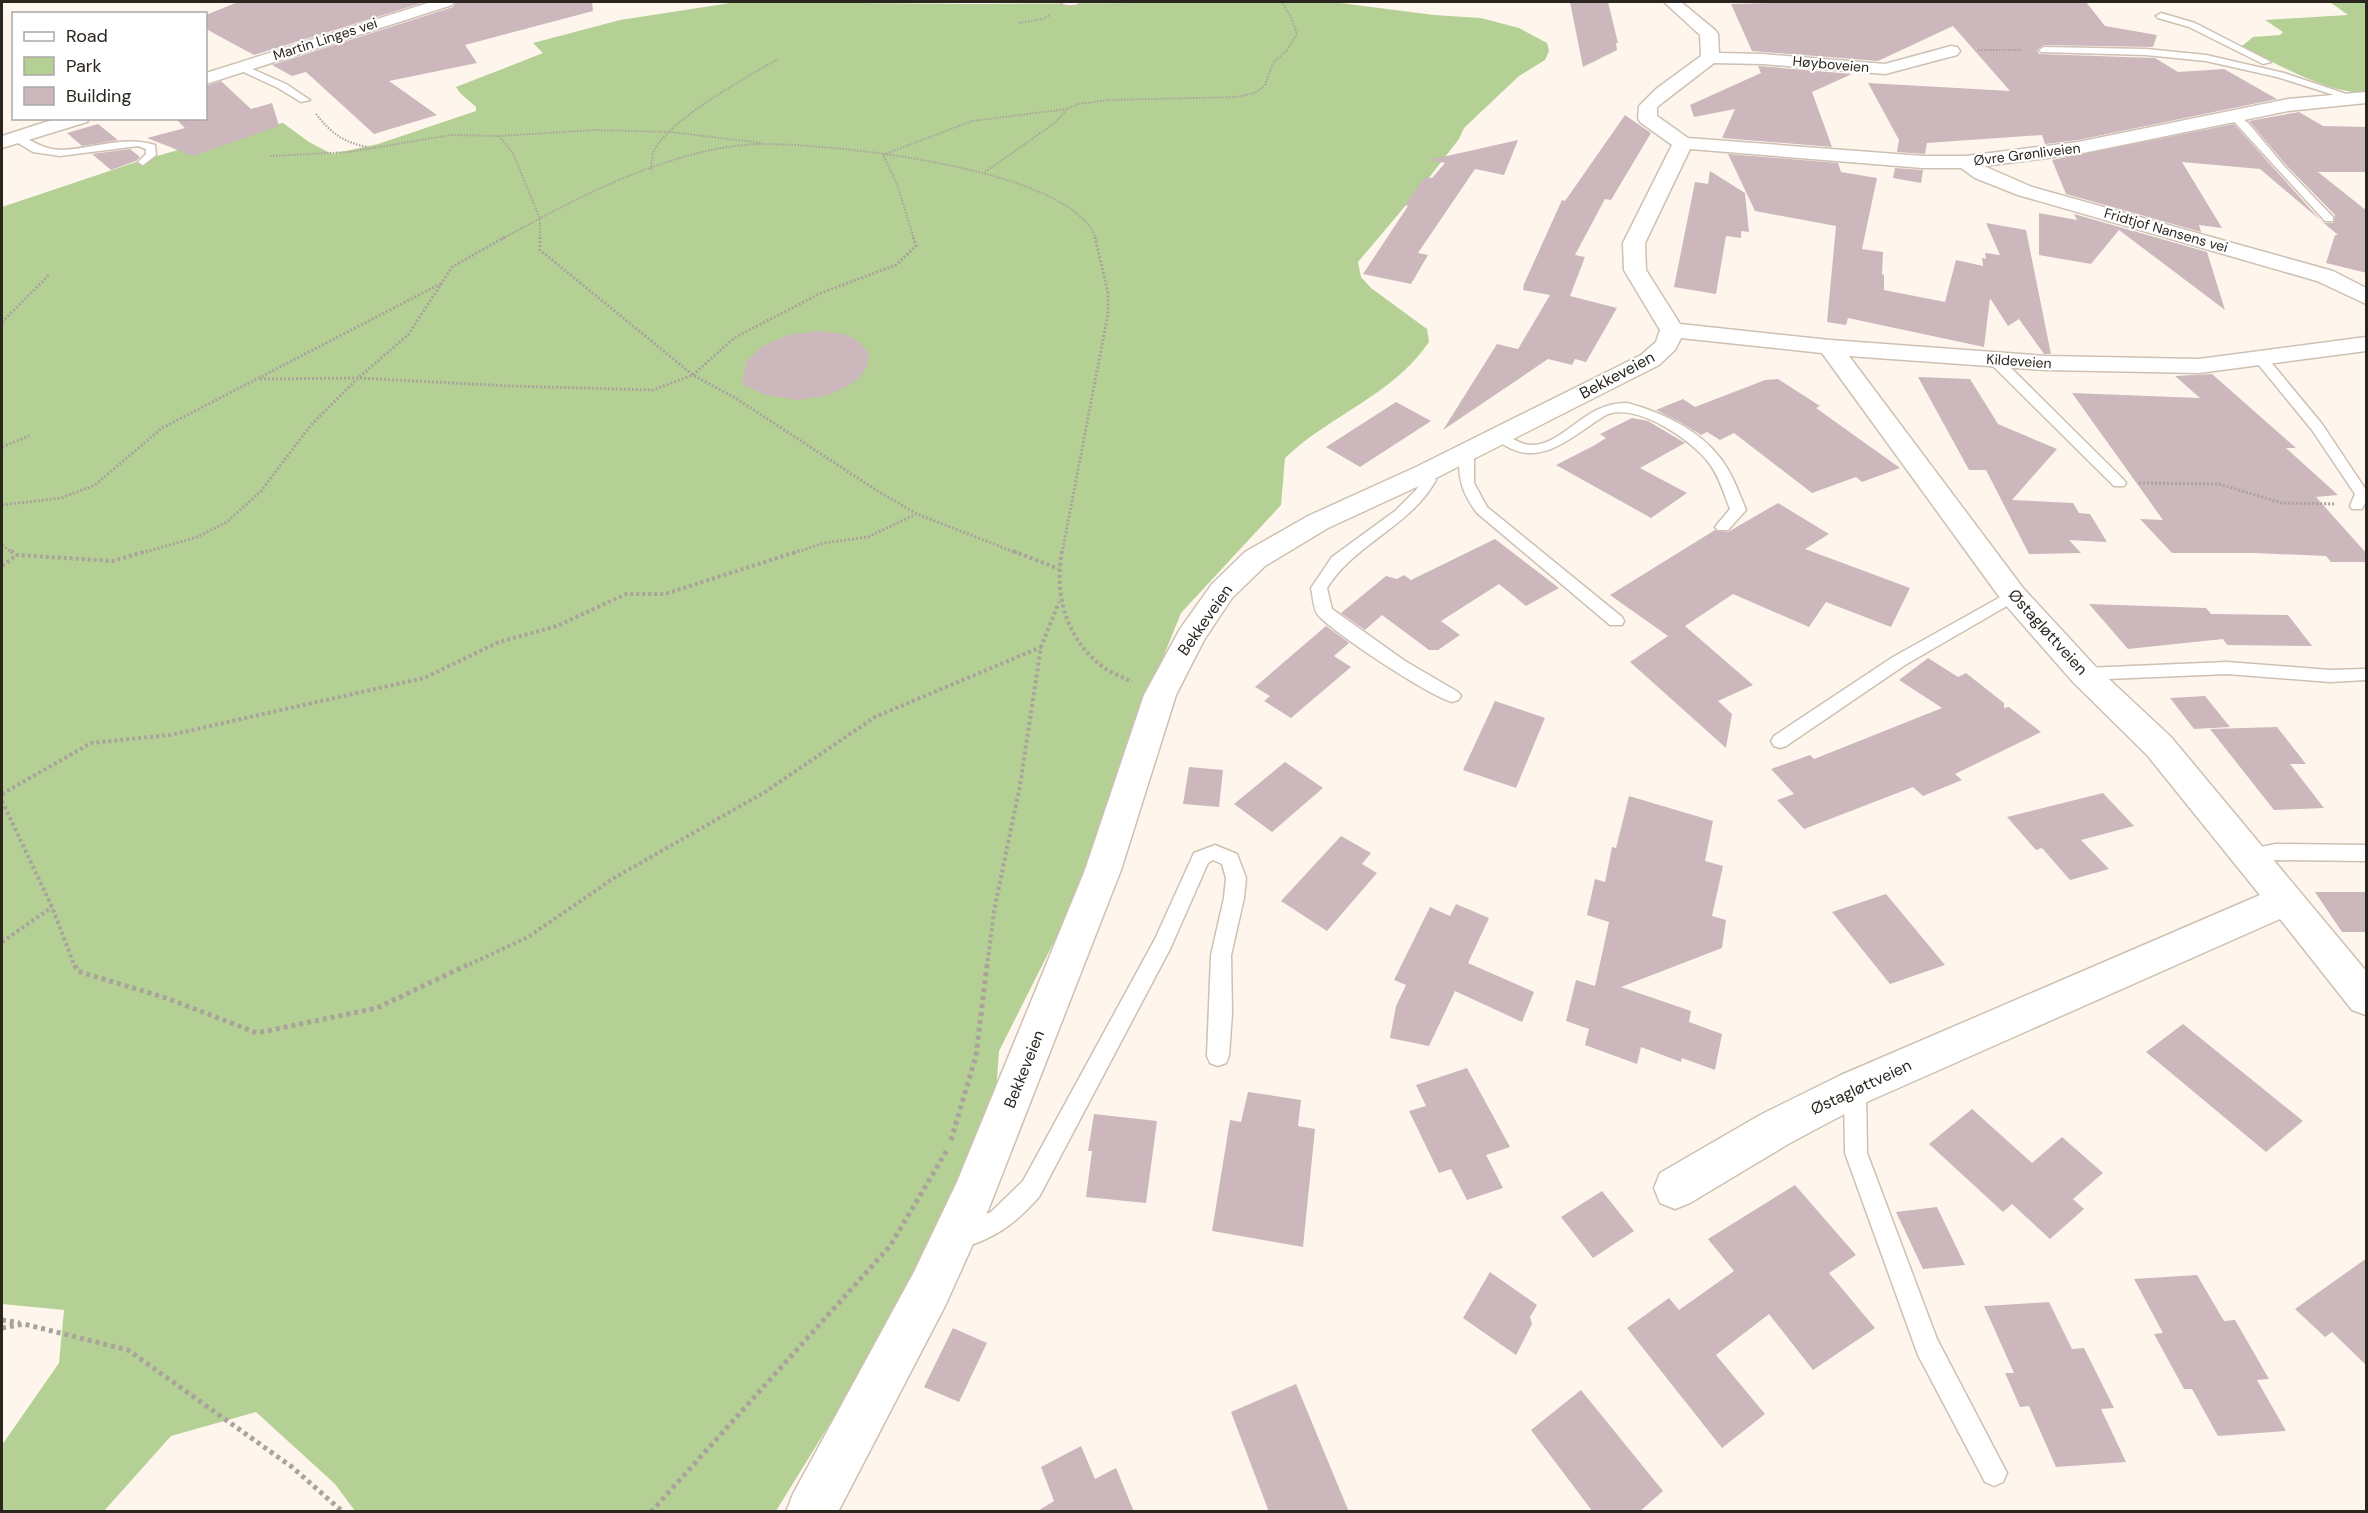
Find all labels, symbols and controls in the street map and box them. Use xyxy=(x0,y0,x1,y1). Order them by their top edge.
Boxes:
legend xyxy=(12,12,207,120)
street label: Martin Linges vei xyxy=(271,14,379,64)
text: Road xyxy=(66,24,108,48)
street label: Høyboveien xyxy=(1792,52,1870,76)
text: Park xyxy=(66,54,102,78)
text: Building xyxy=(66,84,131,108)
street label: Øvre Grønliveien xyxy=(1973,139,2081,169)
street label: Fridtjof Nansens vei xyxy=(2102,204,2230,256)
street label: Bekkeveien xyxy=(1576,346,1658,404)
street label: Kildeveien xyxy=(1986,350,2052,372)
street label: Bekkeveien xyxy=(1173,580,1237,660)
street label: Østagløttveien xyxy=(2004,585,2092,679)
street label: Bekkeveien xyxy=(999,1027,1049,1111)
street label: Østagløttveien xyxy=(1807,1054,1915,1120)

